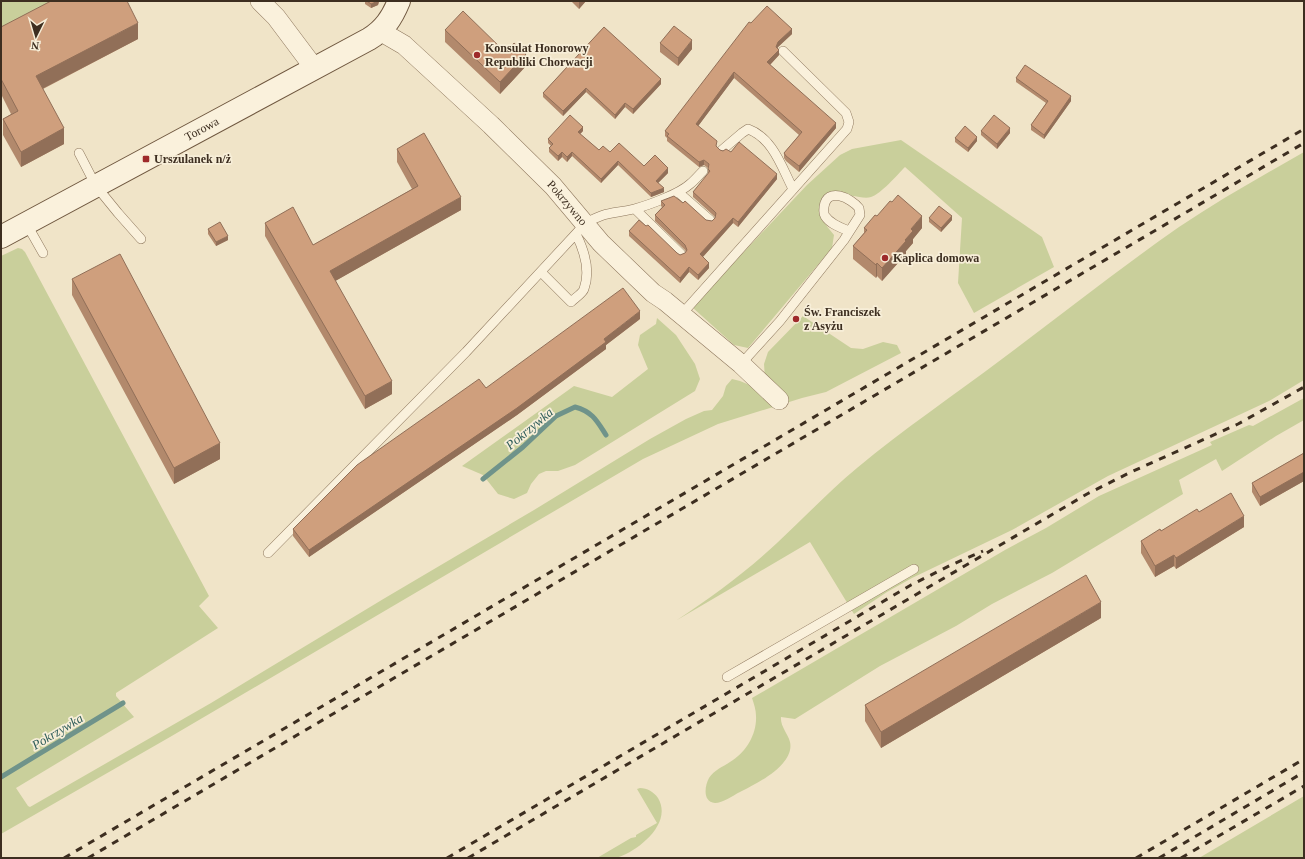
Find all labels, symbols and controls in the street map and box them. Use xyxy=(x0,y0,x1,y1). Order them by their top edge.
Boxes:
north arrow xyxy=(16,16,56,56)
text: N xyxy=(31,40,40,52)
place label: Konsulat Honorowy Republiki Chorwacji xyxy=(485,41,593,69)
marker: Konsulat Honorowy Republiki Chorwacji xyxy=(472,50,482,60)
street label: Torowa xyxy=(182,114,222,144)
place label: Urszulanek n/ż xyxy=(154,152,232,166)
marker: Urszulanek n/ż xyxy=(141,154,151,164)
street label: Pokrzywno xyxy=(544,177,590,228)
place label: Kaplica domowa xyxy=(893,251,979,265)
marker: Kaplica domowa xyxy=(880,253,890,263)
place label: Św. Franciszek z Asyżu xyxy=(804,305,881,333)
marker: Św. Franciszek z Asyżu xyxy=(791,314,801,324)
water label: Pokrzywka xyxy=(502,404,556,453)
water label: Pokrzywka xyxy=(28,710,86,753)

